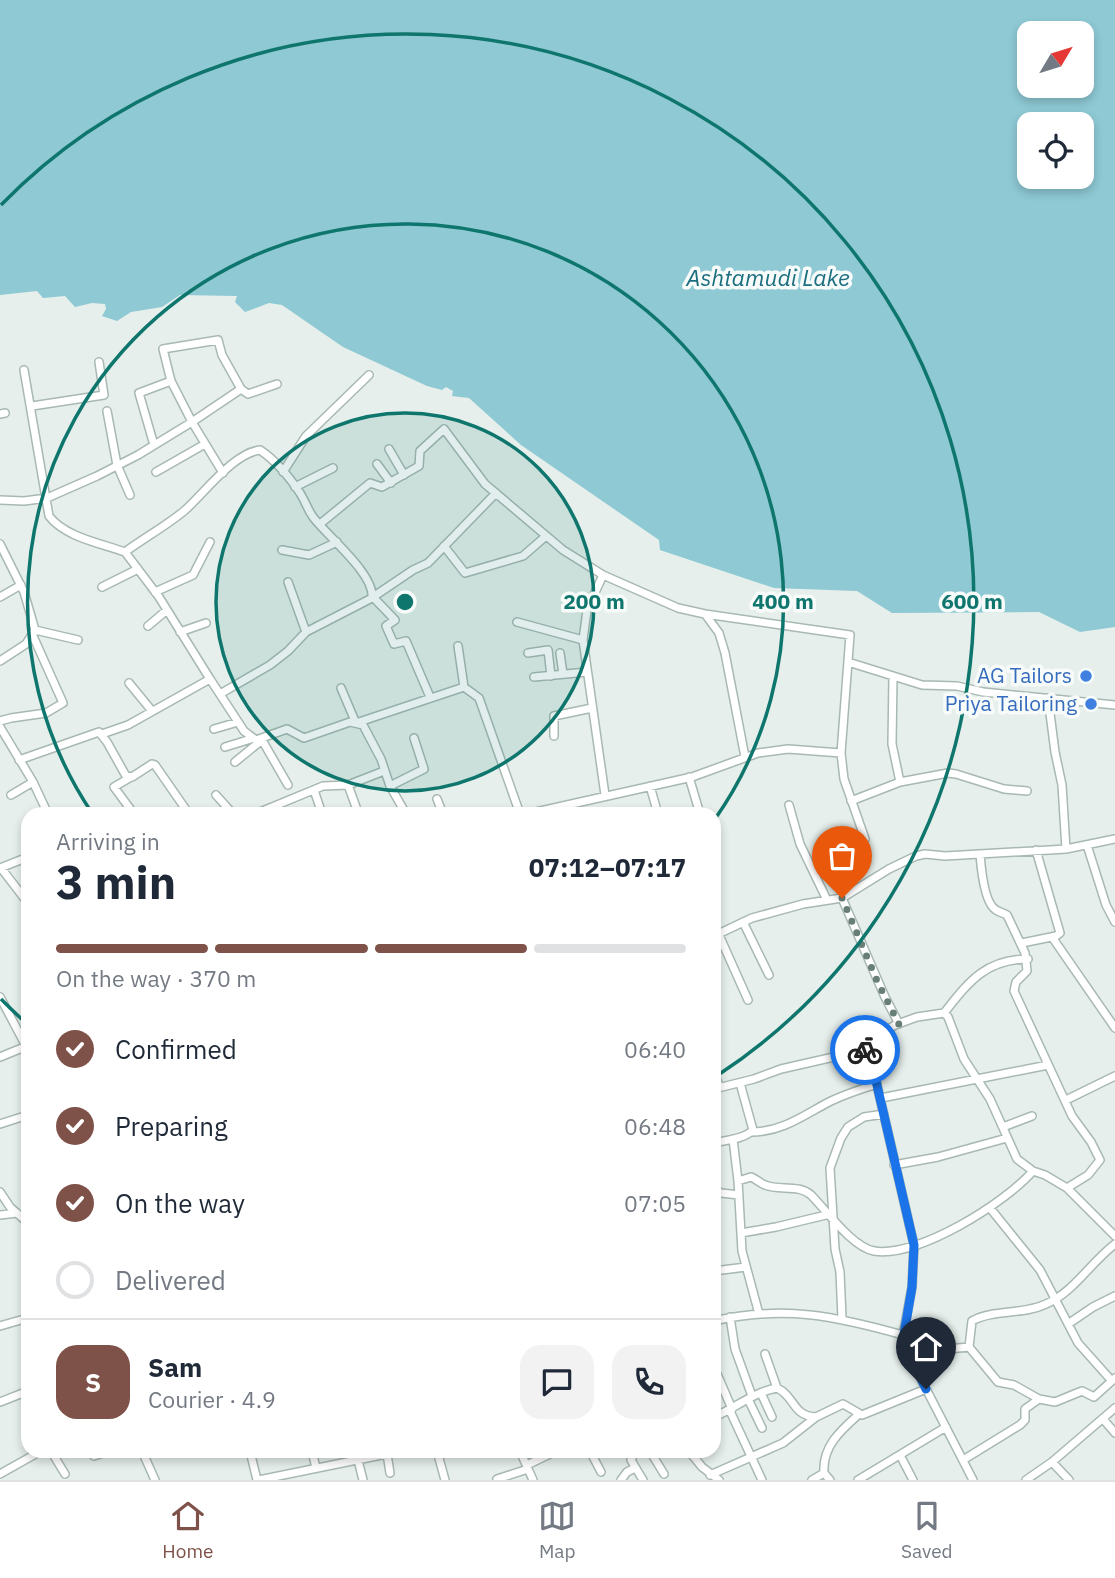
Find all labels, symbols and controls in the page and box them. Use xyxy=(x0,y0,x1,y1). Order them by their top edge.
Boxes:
north arrow xyxy=(1017,21,1094,98)
map controls xyxy=(1017,21,1094,189)
button: locate xyxy=(1017,112,1094,189)
water label: Ashtamudi Lake xyxy=(685,262,850,292)
text: 200 m xyxy=(563,587,625,615)
text: 400 m xyxy=(752,587,814,615)
text: 600 m xyxy=(941,587,1003,615)
centre of rings xyxy=(393,590,417,614)
place label: AG Tailors xyxy=(977,661,1072,689)
marker: AG Tailors xyxy=(1078,668,1094,684)
place label: Priya Tailoring xyxy=(945,689,1077,717)
marker: Priya Tailoring xyxy=(1083,696,1099,712)
text: Arriving in xyxy=(56,826,160,856)
pin xyxy=(812,826,872,898)
icon: bag xyxy=(823,837,861,875)
text: 07:12–07:17 xyxy=(529,850,686,884)
text: 3 min xyxy=(56,852,176,912)
text: On the way · 370 m xyxy=(56,963,256,993)
courier xyxy=(830,1015,900,1085)
icon: check xyxy=(56,1030,94,1068)
icon: bike xyxy=(846,1031,884,1069)
text: Confirmed xyxy=(115,1032,237,1066)
text: 06:40 xyxy=(624,1034,686,1064)
icon: check xyxy=(56,1107,94,1145)
text: Preparing xyxy=(115,1109,228,1143)
text: 06:48 xyxy=(624,1111,686,1141)
icon: check xyxy=(56,1184,94,1222)
text: On the way xyxy=(115,1186,245,1220)
text: 07:05 xyxy=(624,1188,686,1218)
text: Delivered xyxy=(115,1263,226,1297)
pin xyxy=(896,1317,956,1389)
icon: home xyxy=(907,1328,945,1366)
button: chat xyxy=(520,1345,594,1419)
button: phone xyxy=(612,1345,686,1419)
text: Sam xyxy=(148,1350,202,1384)
text: S xyxy=(85,1365,101,1399)
text: Courier · 4.9 xyxy=(148,1384,276,1414)
tab: Home xyxy=(162,1497,213,1563)
tab: Map xyxy=(538,1497,576,1563)
tab: Saved xyxy=(901,1497,953,1563)

